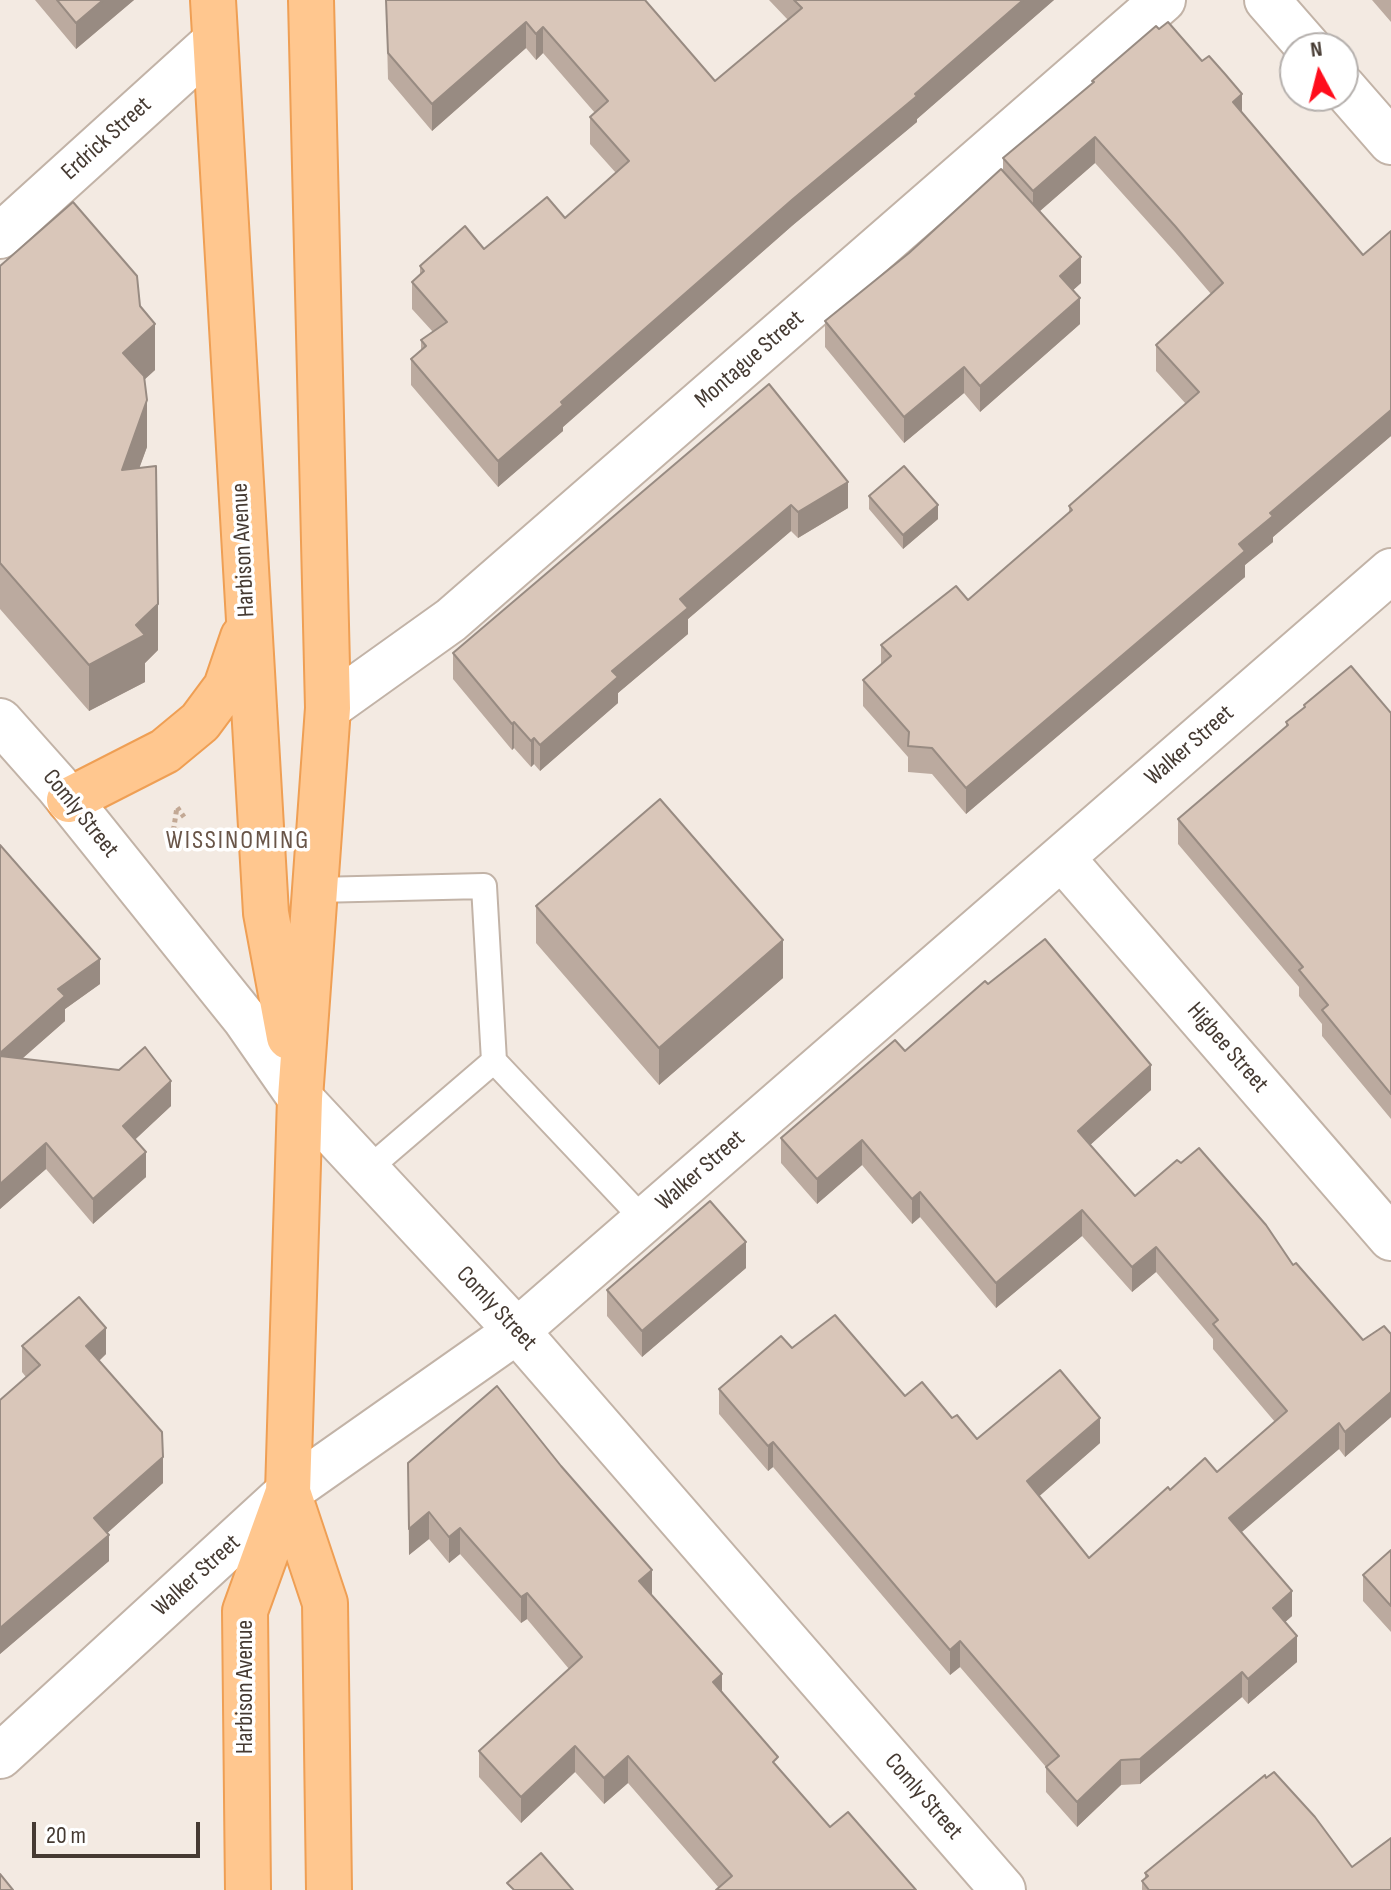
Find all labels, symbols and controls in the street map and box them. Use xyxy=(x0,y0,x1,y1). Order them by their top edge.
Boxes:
north arrow xyxy=(1279,32,1359,112)
text: N xyxy=(1309,36,1324,64)
street label: Erdrick Street xyxy=(56,91,158,187)
street label: Montague Street xyxy=(690,305,810,415)
street label: Harbison Avenue xyxy=(226,482,262,618)
street label: Walker Street xyxy=(1140,700,1240,792)
street label: Comly Street xyxy=(36,764,124,864)
district label: WISSINOMING xyxy=(166,825,310,857)
street label: Higbee Street xyxy=(1180,997,1274,1099)
street label: Walker Street xyxy=(651,1125,751,1217)
street label: Comly Street xyxy=(450,1261,542,1357)
street label: Walker Street xyxy=(147,1529,247,1623)
street label: Harbison Avenue xyxy=(232,1620,260,1754)
street label: Comly Street xyxy=(878,1748,968,1846)
scale bar xyxy=(36,1806,204,1856)
text: 20 m xyxy=(46,1821,86,1850)

